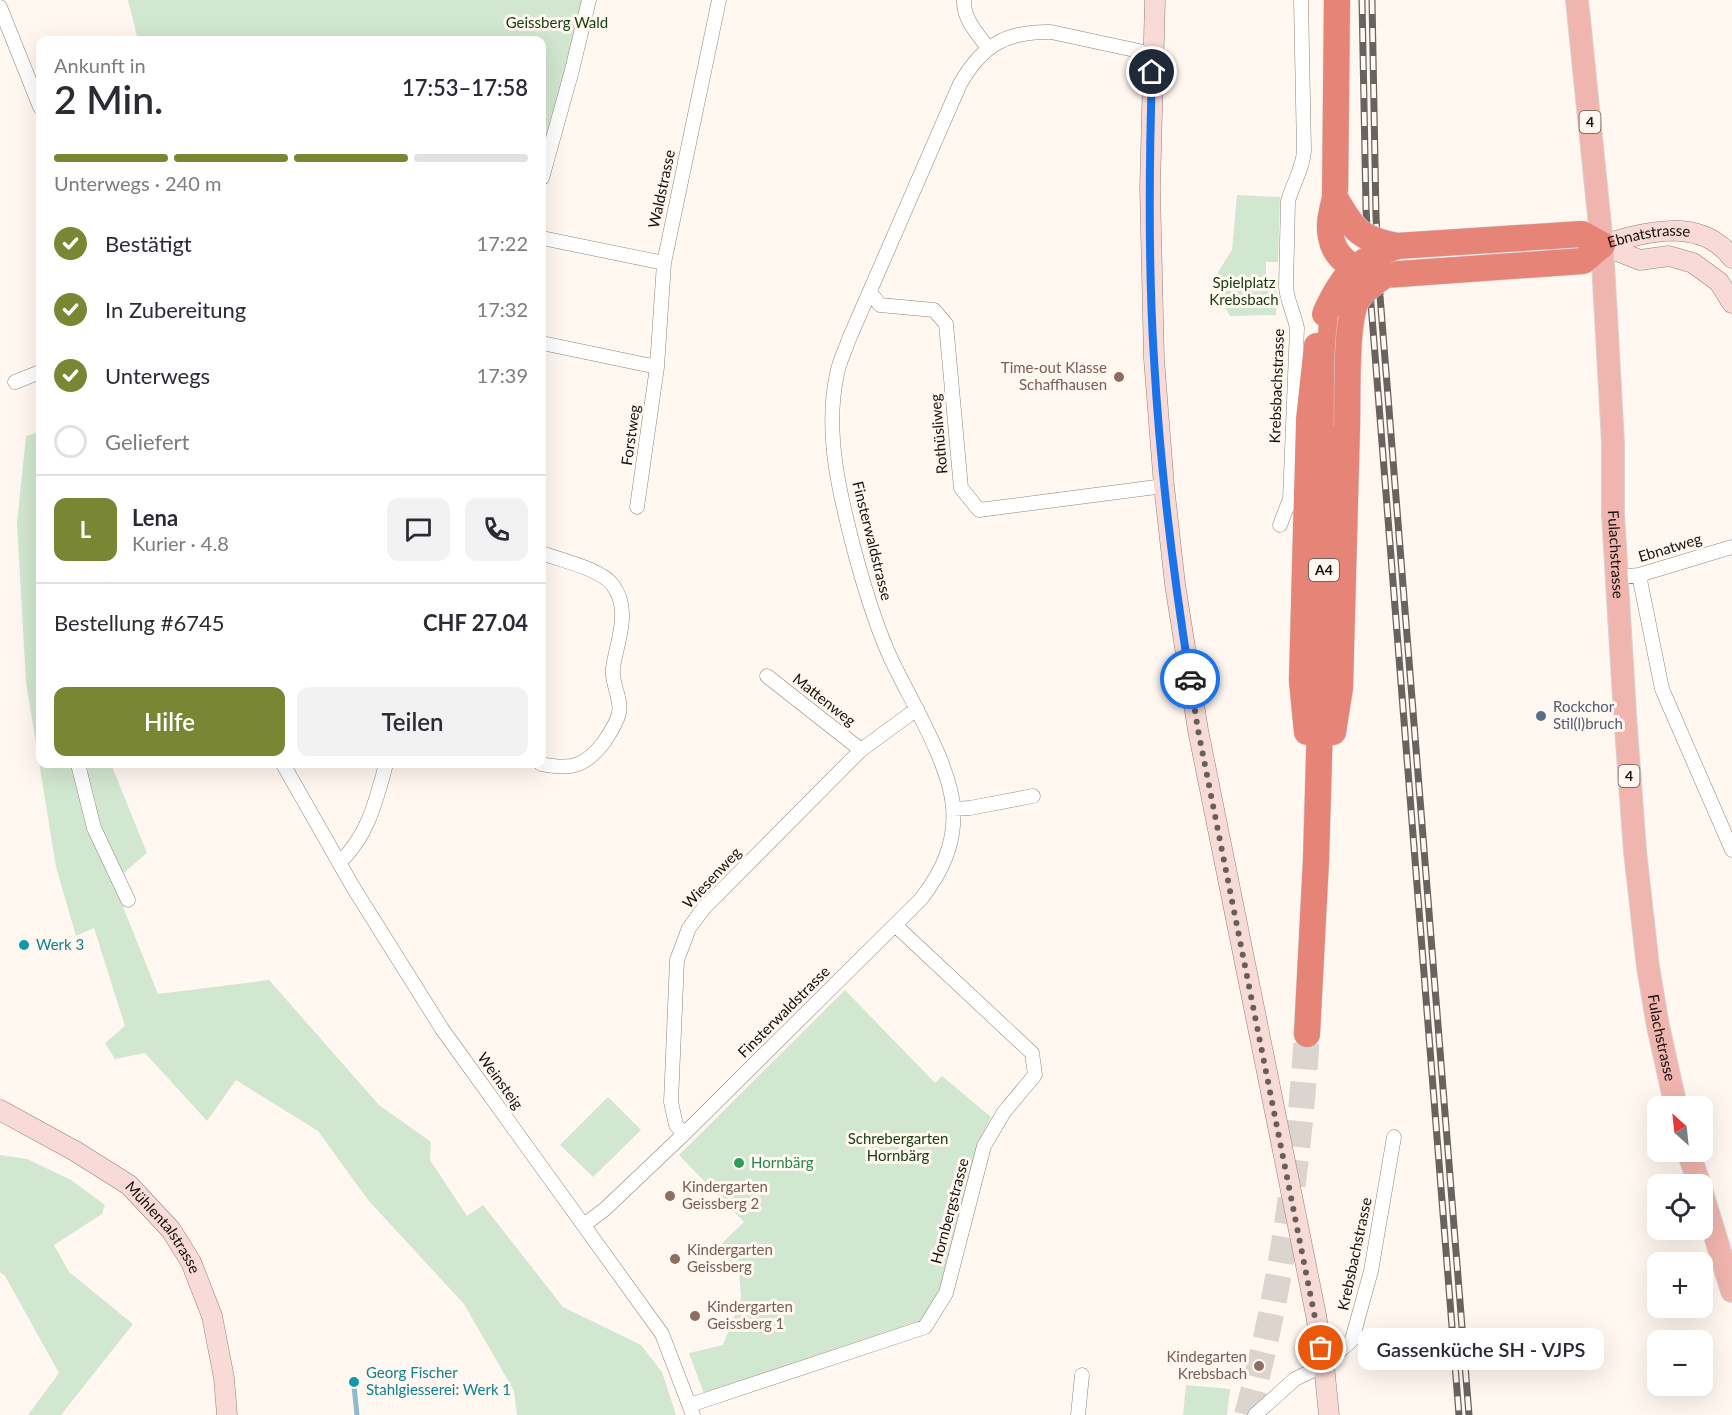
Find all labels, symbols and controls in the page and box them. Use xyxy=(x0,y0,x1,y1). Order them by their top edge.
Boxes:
park label: Geissberg Wald xyxy=(506,13,608,31)
pin xyxy=(1126,46,1177,97)
text: Ankunft in xyxy=(54,53,146,77)
icon: home xyxy=(1135,55,1168,88)
text: 17:53–17:58 xyxy=(402,74,528,101)
text: 2 Min. xyxy=(54,76,163,122)
road number: 4 xyxy=(1580,111,1600,133)
street label: Waldstrasse xyxy=(644,148,678,230)
text: Unterwegs · 240 m xyxy=(54,171,221,195)
street label: Ebnatstrasse xyxy=(1605,221,1692,251)
icon: check xyxy=(54,227,87,260)
text: Bestätigt xyxy=(105,230,192,257)
text: 17:22 xyxy=(477,231,528,255)
park label: Spielplatz Krebsbach xyxy=(1209,273,1279,308)
icon: check xyxy=(54,293,87,326)
text: In Zubereitung xyxy=(105,296,246,323)
text: 17:32 xyxy=(477,297,528,321)
street label: Krebsbachstrasse xyxy=(1265,328,1287,444)
place label: Time-out Klasse Schaffhausen xyxy=(1001,358,1107,393)
icon: check xyxy=(54,359,87,392)
text: Unterwegs xyxy=(105,362,210,389)
text: 17:39 xyxy=(477,363,528,387)
marker: Time-out Klasse Schaffhausen xyxy=(1112,370,1126,384)
street label: Rothüsliweg xyxy=(926,393,950,475)
street label: Forstweg xyxy=(617,403,643,466)
text: Geliefert xyxy=(105,428,189,455)
street label: Finsterwaldstrasse xyxy=(849,479,897,602)
button: chat xyxy=(387,498,450,561)
button: phone xyxy=(465,498,528,561)
text: Lena xyxy=(132,504,178,531)
street label: Fulachstrasse xyxy=(1605,510,1628,599)
text: L xyxy=(80,516,91,543)
street label: Ebnatweg xyxy=(1636,529,1704,565)
text: Kurier · 4.8 xyxy=(132,531,229,555)
road number: A4 xyxy=(1309,559,1339,581)
text: Bestellung #6745 xyxy=(54,609,224,636)
text: CHF 27.04 xyxy=(423,609,528,636)
courier xyxy=(1160,649,1220,709)
icon: car xyxy=(1174,663,1207,696)
street label: Mattenweg xyxy=(790,669,860,729)
button: Hilfe xyxy=(54,687,285,756)
button: Teilen xyxy=(297,687,528,756)
place label: Rockchor Stil(l)bruch xyxy=(1553,697,1623,732)
marker: Rockchor Stil(l)bruch xyxy=(1534,709,1548,723)
road number: 4 xyxy=(1618,765,1640,787)
street label: Wiesenweg xyxy=(678,843,744,912)
place label: Werk 3 xyxy=(36,935,84,953)
marker: Werk 3 xyxy=(17,938,31,952)
street label: Finsterwaldstrasse xyxy=(734,962,833,1061)
street label: Fulachstrasse xyxy=(1645,993,1680,1083)
street label: Weinsteig xyxy=(474,1049,528,1112)
north arrow xyxy=(1647,1096,1713,1162)
map controls xyxy=(1647,1096,1713,1396)
park label: Schrebergarten Hornbärg xyxy=(848,1129,948,1164)
place label: Hornbärg xyxy=(751,1153,814,1171)
marker: Hornbärg xyxy=(732,1156,746,1170)
street label: Hornbergstrasse xyxy=(926,1156,972,1265)
button: locate xyxy=(1647,1174,1713,1240)
street label: Mühlentalstrasse xyxy=(122,1177,205,1276)
place label: Kindergarten Geissberg 2 xyxy=(682,1177,768,1212)
marker: Kindergarten Geissberg 2 xyxy=(663,1189,677,1203)
street label: Krebsbachstrasse xyxy=(1333,1196,1375,1312)
place label: Kindergarten Geissberg xyxy=(687,1240,773,1275)
marker: Kindergarten Geissberg xyxy=(668,1252,682,1266)
button: + xyxy=(1647,1252,1713,1318)
place label: Kindergarten Geissberg 1 xyxy=(707,1297,793,1332)
marker: Kindergarten Geissberg 1 xyxy=(688,1309,702,1323)
pin xyxy=(1295,1322,1346,1373)
callout: Gassenküche SH - VJPS xyxy=(1357,1327,1603,1369)
button: − xyxy=(1647,1330,1713,1396)
icon: bag xyxy=(1304,1331,1337,1364)
text: Gassenküche SH - VJPS xyxy=(1377,1337,1585,1361)
place label: Kindegarten Krebsbach xyxy=(1166,1347,1247,1382)
marker: Kindegarten Krebsbach xyxy=(1252,1359,1266,1373)
place label: Georg Fischer Stahlgiesserei: Werk 1 xyxy=(366,1363,511,1398)
marker: Georg Fischer Stahlgiesserei: Werk 1 xyxy=(347,1375,361,1389)

